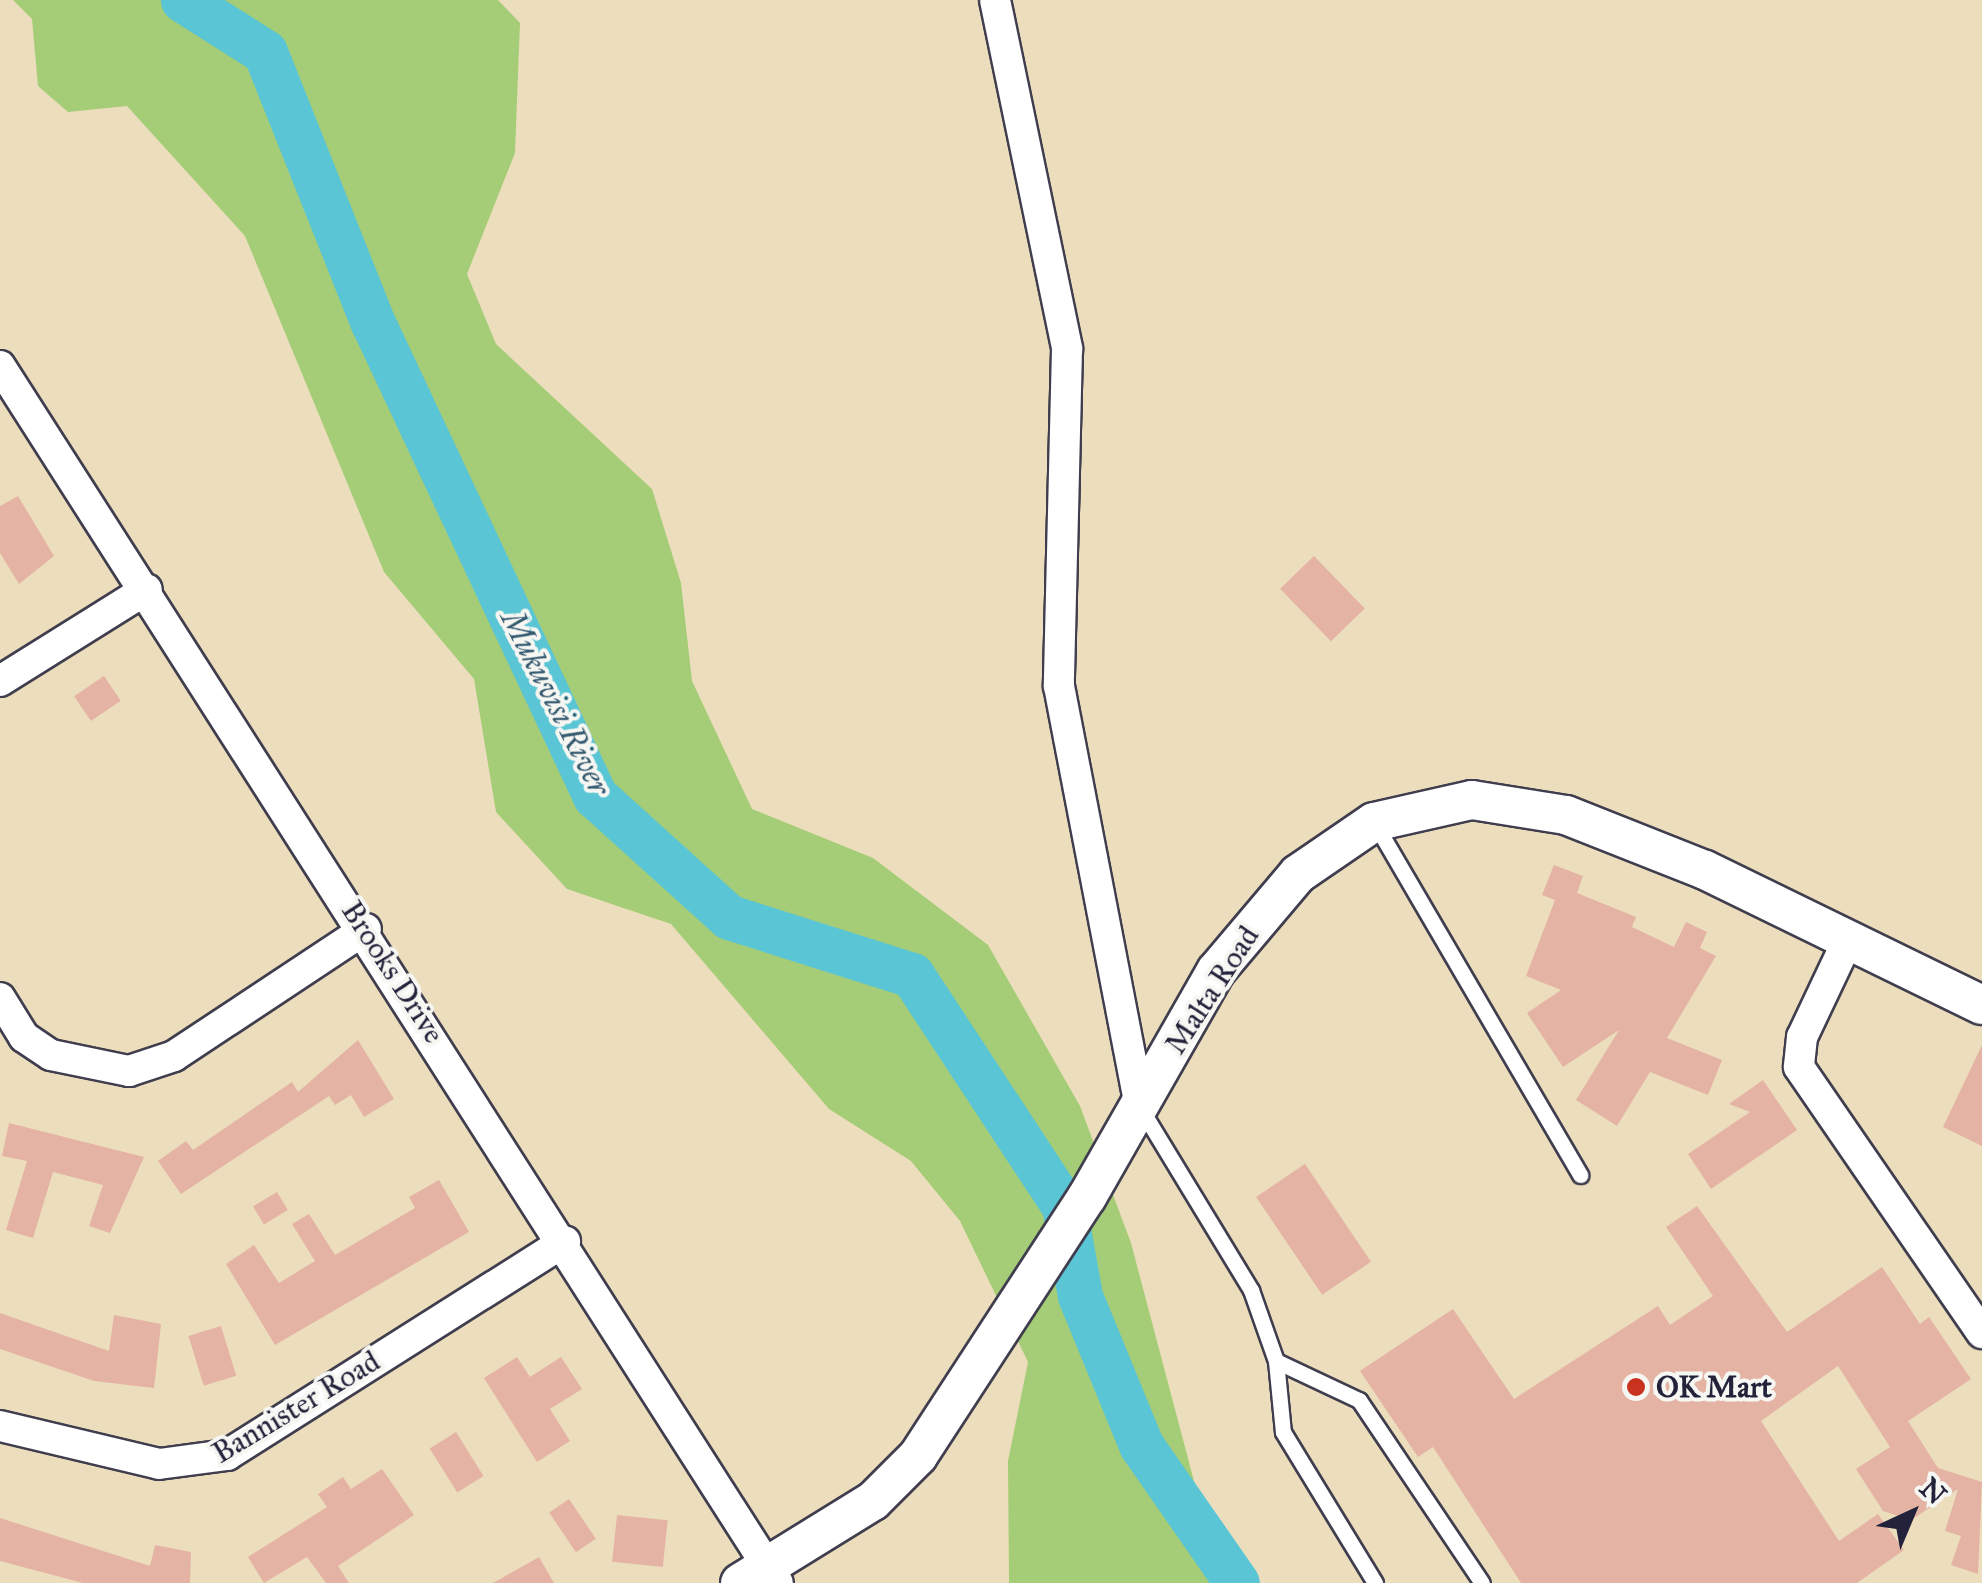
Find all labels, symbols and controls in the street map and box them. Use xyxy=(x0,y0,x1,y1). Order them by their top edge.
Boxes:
water label: Mukuvisi River xyxy=(492,604,618,802)
street label: Brooks Drive xyxy=(334,894,452,1050)
street label: Malta Road xyxy=(1157,919,1267,1061)
street label: Bannister Road xyxy=(206,1343,386,1471)
place label: OK Mart xyxy=(1656,1369,1772,1405)
marker: OK Mart xyxy=(1625,1376,1647,1398)
north arrow xyxy=(1862,1463,1962,1563)
text: N xyxy=(1912,1470,1954,1512)

